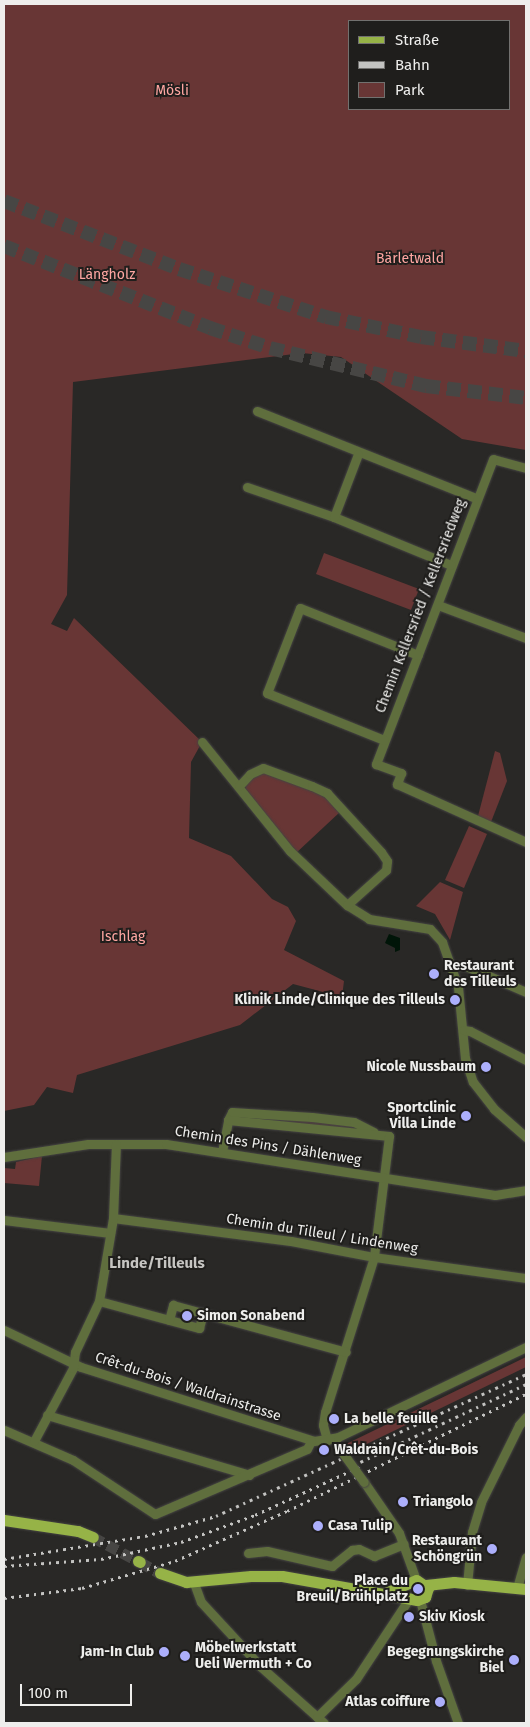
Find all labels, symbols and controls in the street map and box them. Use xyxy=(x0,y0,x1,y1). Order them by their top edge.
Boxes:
legend xyxy=(348,20,510,110)
text: Straße xyxy=(395,31,439,49)
text: Bahn xyxy=(395,56,430,74)
text: Park xyxy=(395,81,425,99)
park label: Mösli xyxy=(155,83,189,99)
park label: Bärletwald xyxy=(376,251,444,267)
park label: Längholz xyxy=(79,267,135,283)
street label: Chemin Kellersried / Kellersriedweg xyxy=(372,497,470,715)
park label: Ischlag xyxy=(101,929,145,945)
place label: Restaurant des Tilleuls xyxy=(444,958,517,990)
marker: Restaurant des Tilleuls xyxy=(428,968,440,980)
place label: Klinik Linde/Clinique des Tilleuls xyxy=(235,992,445,1008)
marker: Klinik Linde/Clinique des Tilleuls xyxy=(449,994,461,1006)
place label: Nicole Nussbaum xyxy=(367,1059,476,1075)
marker: Nicole Nussbaum xyxy=(480,1061,492,1073)
place label: Sportclinic Villa Linde xyxy=(387,1100,456,1132)
marker: Sportclinic Villa Linde xyxy=(460,1110,472,1122)
street label: Chemin des Pins / Dählenweg xyxy=(174,1123,362,1169)
street label: Chemin du Tilleul / Lindenweg xyxy=(225,1211,419,1257)
district label: Linde/Tilleuls xyxy=(109,1255,205,1273)
place label: Simon Sonabend xyxy=(197,1308,305,1324)
marker: Simon Sonabend xyxy=(181,1310,193,1322)
street label: Crêt-du-Bois / Waldrainstrasse xyxy=(93,1349,283,1425)
place label: La belle feuille xyxy=(344,1411,438,1427)
marker: La belle feuille xyxy=(328,1413,340,1425)
place label: Waldrain/Crêt-du-Bois xyxy=(334,1442,478,1458)
marker: Waldrain/Crêt-du-Bois xyxy=(318,1444,330,1456)
place label: Triangolo xyxy=(413,1494,473,1510)
marker: Triangolo xyxy=(397,1496,409,1508)
place label: Casa Tulip xyxy=(328,1518,393,1534)
marker: Casa Tulip xyxy=(312,1520,324,1532)
place label: Restaurant Schöngrün xyxy=(412,1533,482,1565)
marker: Restaurant Schöngrün xyxy=(486,1543,498,1555)
place label: Place du Breuil/Brühlplatz xyxy=(297,1573,408,1605)
marker: Place du Breuil/Brühlplatz xyxy=(412,1583,424,1595)
place label: Skiv Kiosk xyxy=(419,1609,485,1625)
marker: Skiv Kiosk xyxy=(403,1611,415,1623)
place label: Möbelwerkstatt Ueli Wermuth + Co xyxy=(195,1640,312,1672)
place label: Jam-In Club xyxy=(80,1644,154,1660)
place label: Begegnungskirche Biel xyxy=(387,1644,504,1676)
marker: Jam-In Club xyxy=(158,1646,170,1658)
marker: Möbelwerkstatt Ueli Wermuth + Co xyxy=(179,1650,191,1662)
marker: Begegnungskirche Biel xyxy=(508,1654,520,1666)
scale bar xyxy=(22,1674,135,1706)
text: 100 m xyxy=(28,1684,68,1702)
place label: Atlas coiffure xyxy=(345,1694,430,1710)
marker: Atlas coiffure xyxy=(434,1696,446,1708)

